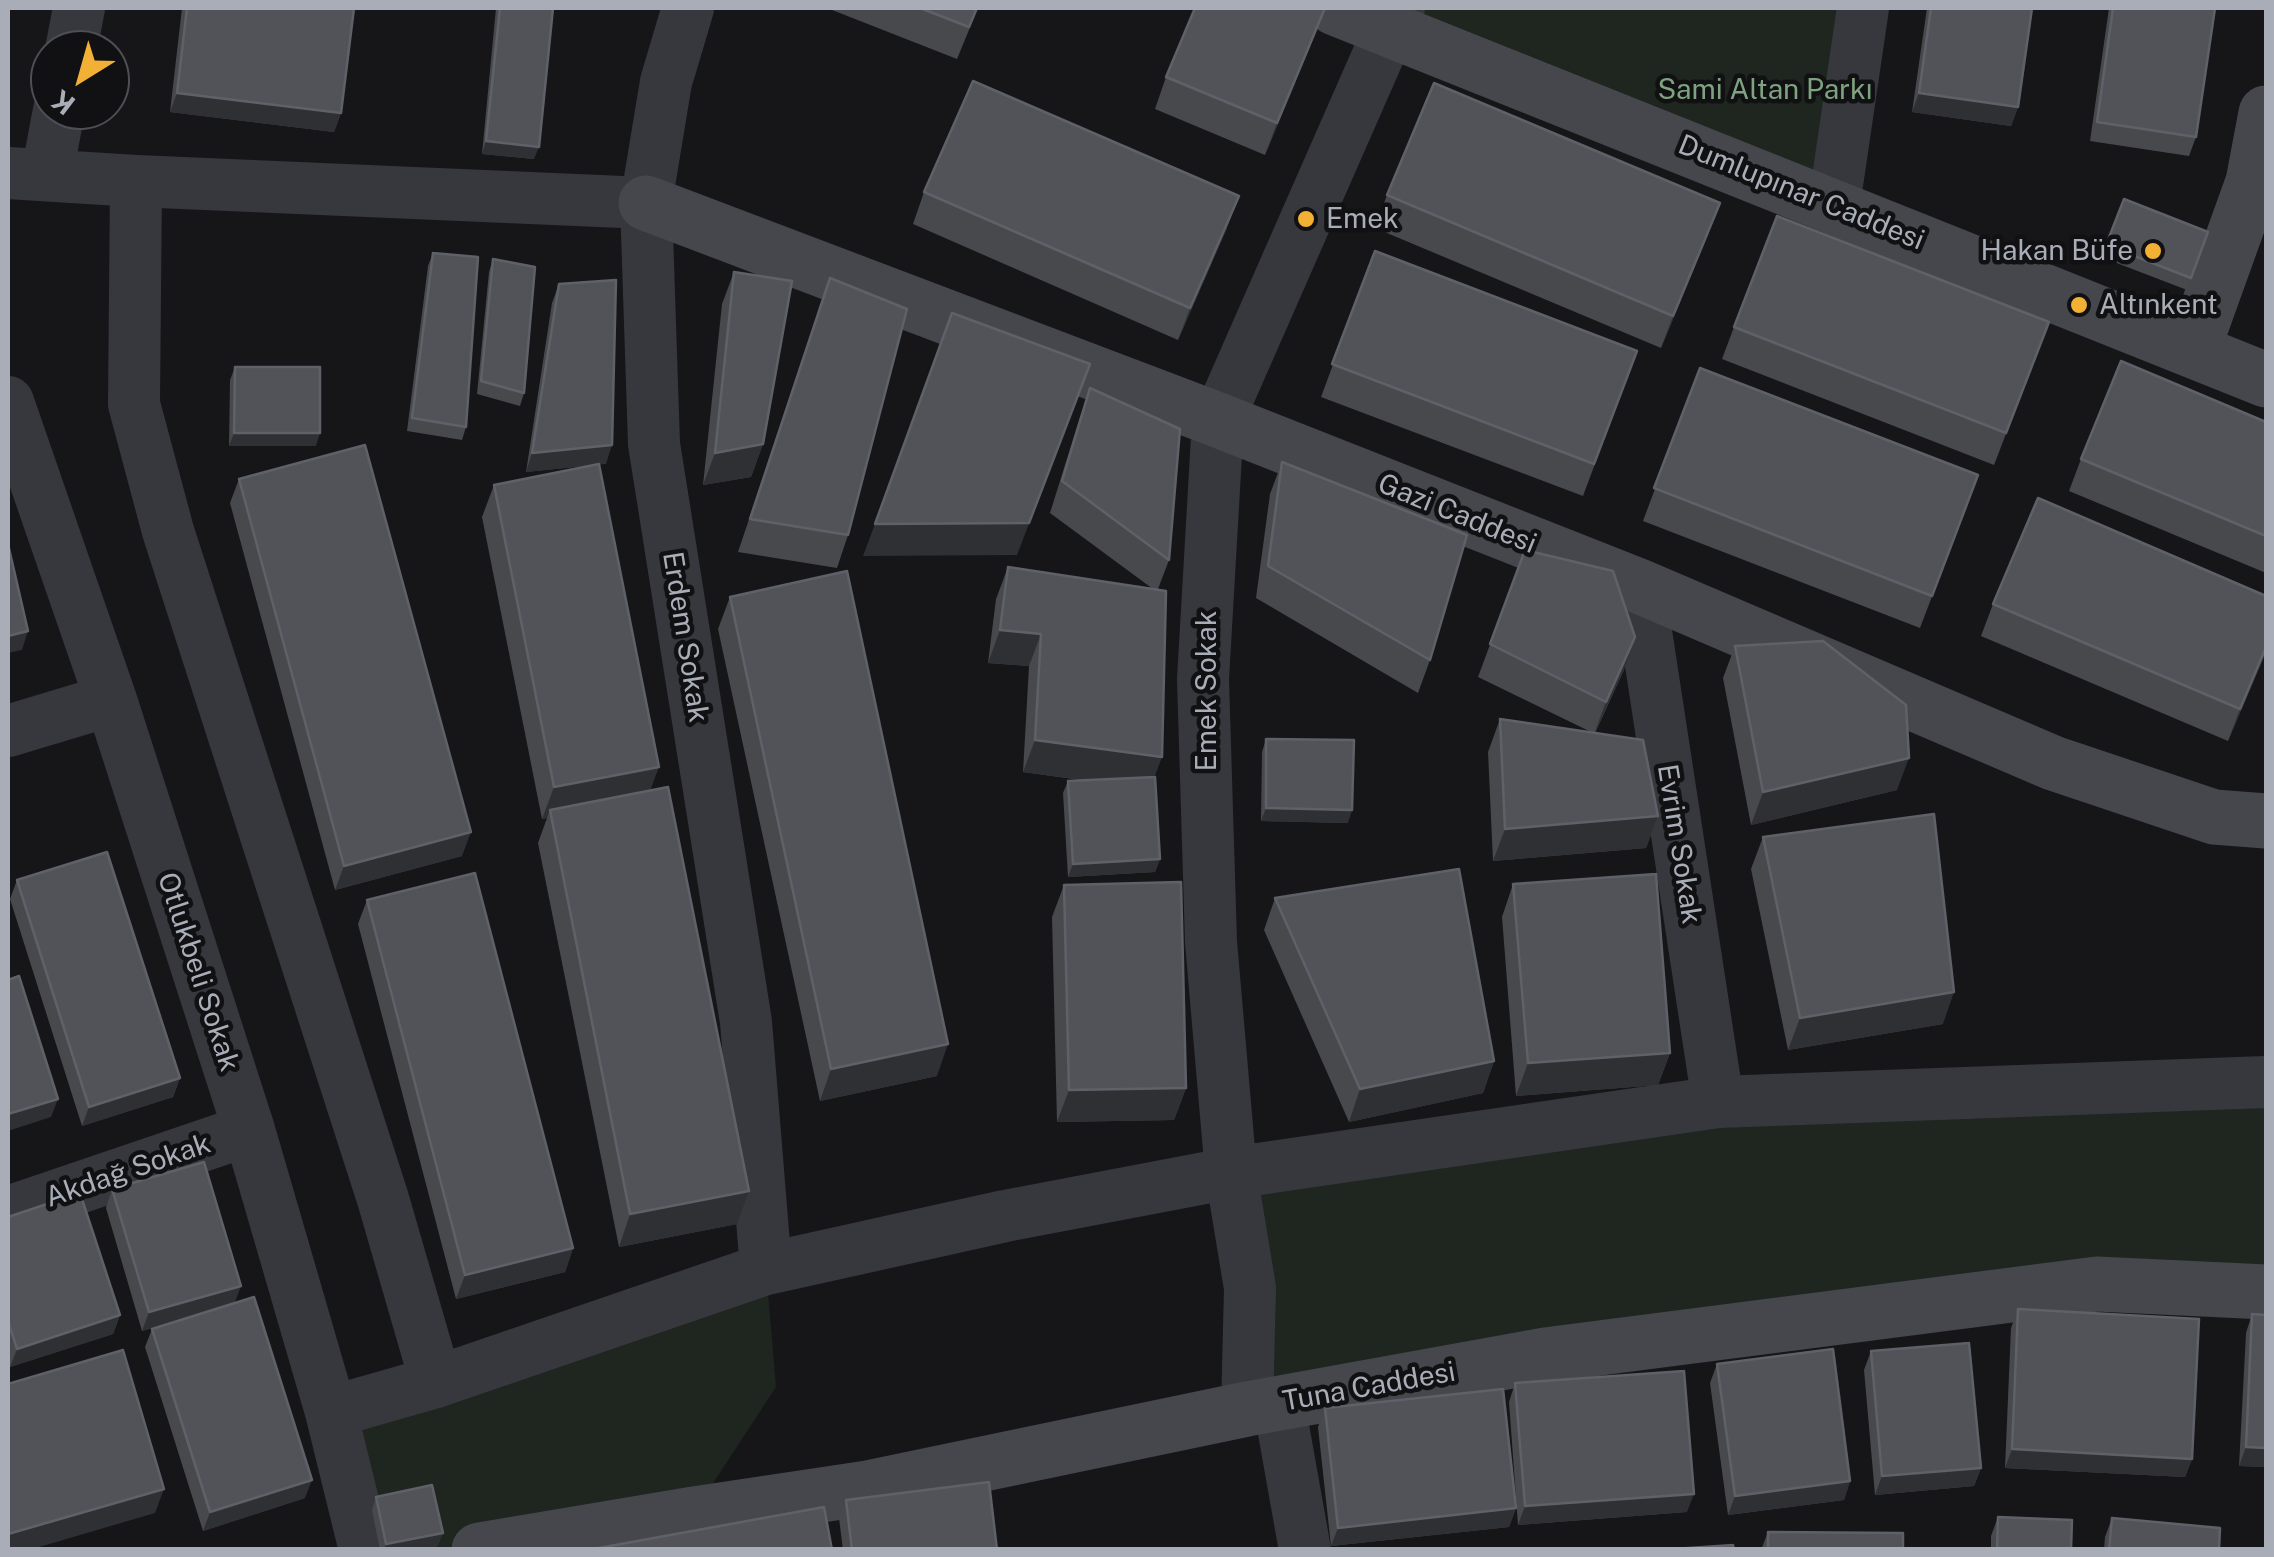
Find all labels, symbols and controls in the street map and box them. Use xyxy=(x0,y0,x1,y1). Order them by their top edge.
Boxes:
north arrow xyxy=(30,30,130,130)
park label: Sami Altan Parkı xyxy=(1657,73,1873,107)
text: K xyxy=(45,84,81,122)
street label: Dumlupınar Caddesi xyxy=(1673,128,1929,258)
place label: Emek xyxy=(1326,202,1399,236)
marker: Emek xyxy=(1295,208,1317,230)
place label: Hakan Büfe xyxy=(1981,234,2133,268)
marker: Hakan Büfe xyxy=(2142,240,2164,262)
place label: Altınkent xyxy=(2099,288,2218,322)
marker: Altınkent xyxy=(2068,294,2090,316)
street label: Gazi Caddesi xyxy=(1373,467,1541,561)
street label: Erdem Sokak xyxy=(655,549,715,725)
street label: Emek Sokak xyxy=(1190,611,1224,771)
street label: Evrim Sokak xyxy=(1650,762,1708,926)
street label: Otlukbeli Sokak xyxy=(150,868,246,1076)
street label: Akdağ Sokak xyxy=(41,1127,215,1215)
street label: Tuna Caddesi xyxy=(1280,1355,1458,1419)

